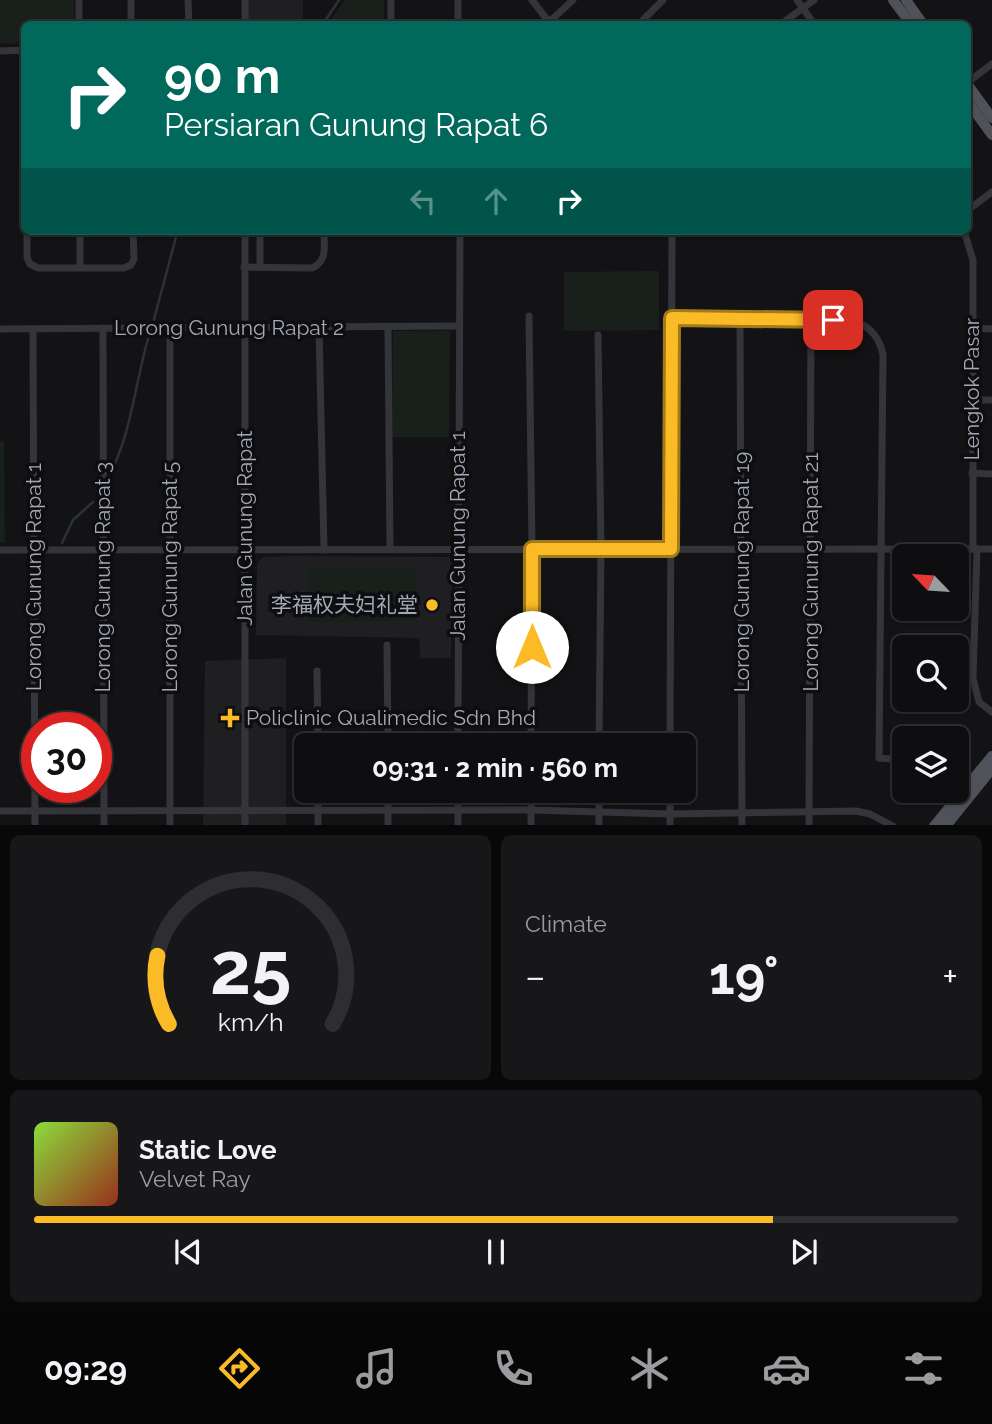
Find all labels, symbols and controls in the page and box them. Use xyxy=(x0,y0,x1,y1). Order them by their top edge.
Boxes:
text: 90 m xyxy=(164,47,280,104)
icon: right xyxy=(49,49,140,140)
text: Persiaran Gunung Rapat 6 xyxy=(164,106,548,143)
icon: left xyxy=(404,182,442,220)
icon: ahead xyxy=(477,182,515,220)
icon: right xyxy=(550,182,588,220)
pin xyxy=(803,290,863,350)
icon: arrive xyxy=(814,301,852,339)
street label: Lorong Gunung Rapat 2 xyxy=(114,315,344,340)
street label: Lengkok Pasar xyxy=(959,317,984,460)
street label: Jalan Gunung Rapat xyxy=(232,430,257,626)
street label: Jalan Gunung Rapat 1 xyxy=(445,431,470,641)
street label: Lorong Gunung Rapat 19 xyxy=(729,452,754,692)
street label: Lorong Gunung Rapat 21 xyxy=(798,452,823,692)
street label: Lorong Gunung Rapat 3 xyxy=(90,462,115,692)
street label: Lorong Gunung Rapat 5 xyxy=(157,462,182,692)
street label: Lorong Gunung Rapat 1 xyxy=(21,463,46,691)
north arrow xyxy=(892,544,970,621)
map controls xyxy=(892,544,969,803)
place label: 李福权夫妇礼堂 xyxy=(271,592,418,617)
marker: 李福权夫妇礼堂 xyxy=(424,597,440,613)
position arrow xyxy=(495,610,569,684)
button: search xyxy=(892,635,969,712)
place label: Policlinic Qualimedic Sdn Bhd xyxy=(246,705,536,730)
marker: Policlinic Qualimedic Sdn Bhd xyxy=(220,708,240,728)
speed limit sign: 30 xyxy=(21,712,112,803)
button: layers xyxy=(892,726,969,803)
text: 09:31 · 2 min · 560 m xyxy=(372,753,618,783)
text: Climate xyxy=(525,910,607,937)
text: 25 xyxy=(210,926,291,1011)
text: 19° xyxy=(709,945,779,1006)
text: − xyxy=(525,954,545,999)
text: + xyxy=(942,954,958,999)
text: km/h xyxy=(218,1006,283,1036)
text: Static Love xyxy=(139,1135,277,1165)
text: Velvet Ray xyxy=(139,1165,251,1192)
icon: previous xyxy=(169,1233,207,1271)
icon: pause xyxy=(477,1233,515,1271)
icon: next xyxy=(785,1233,823,1271)
icon: directions xyxy=(215,1344,264,1393)
icon: music xyxy=(352,1344,401,1393)
icon: phone xyxy=(489,1344,538,1393)
icon: climate xyxy=(625,1344,674,1393)
icon: car xyxy=(762,1344,811,1393)
icon: filters xyxy=(899,1344,948,1393)
text: 09:29 xyxy=(44,1350,127,1387)

